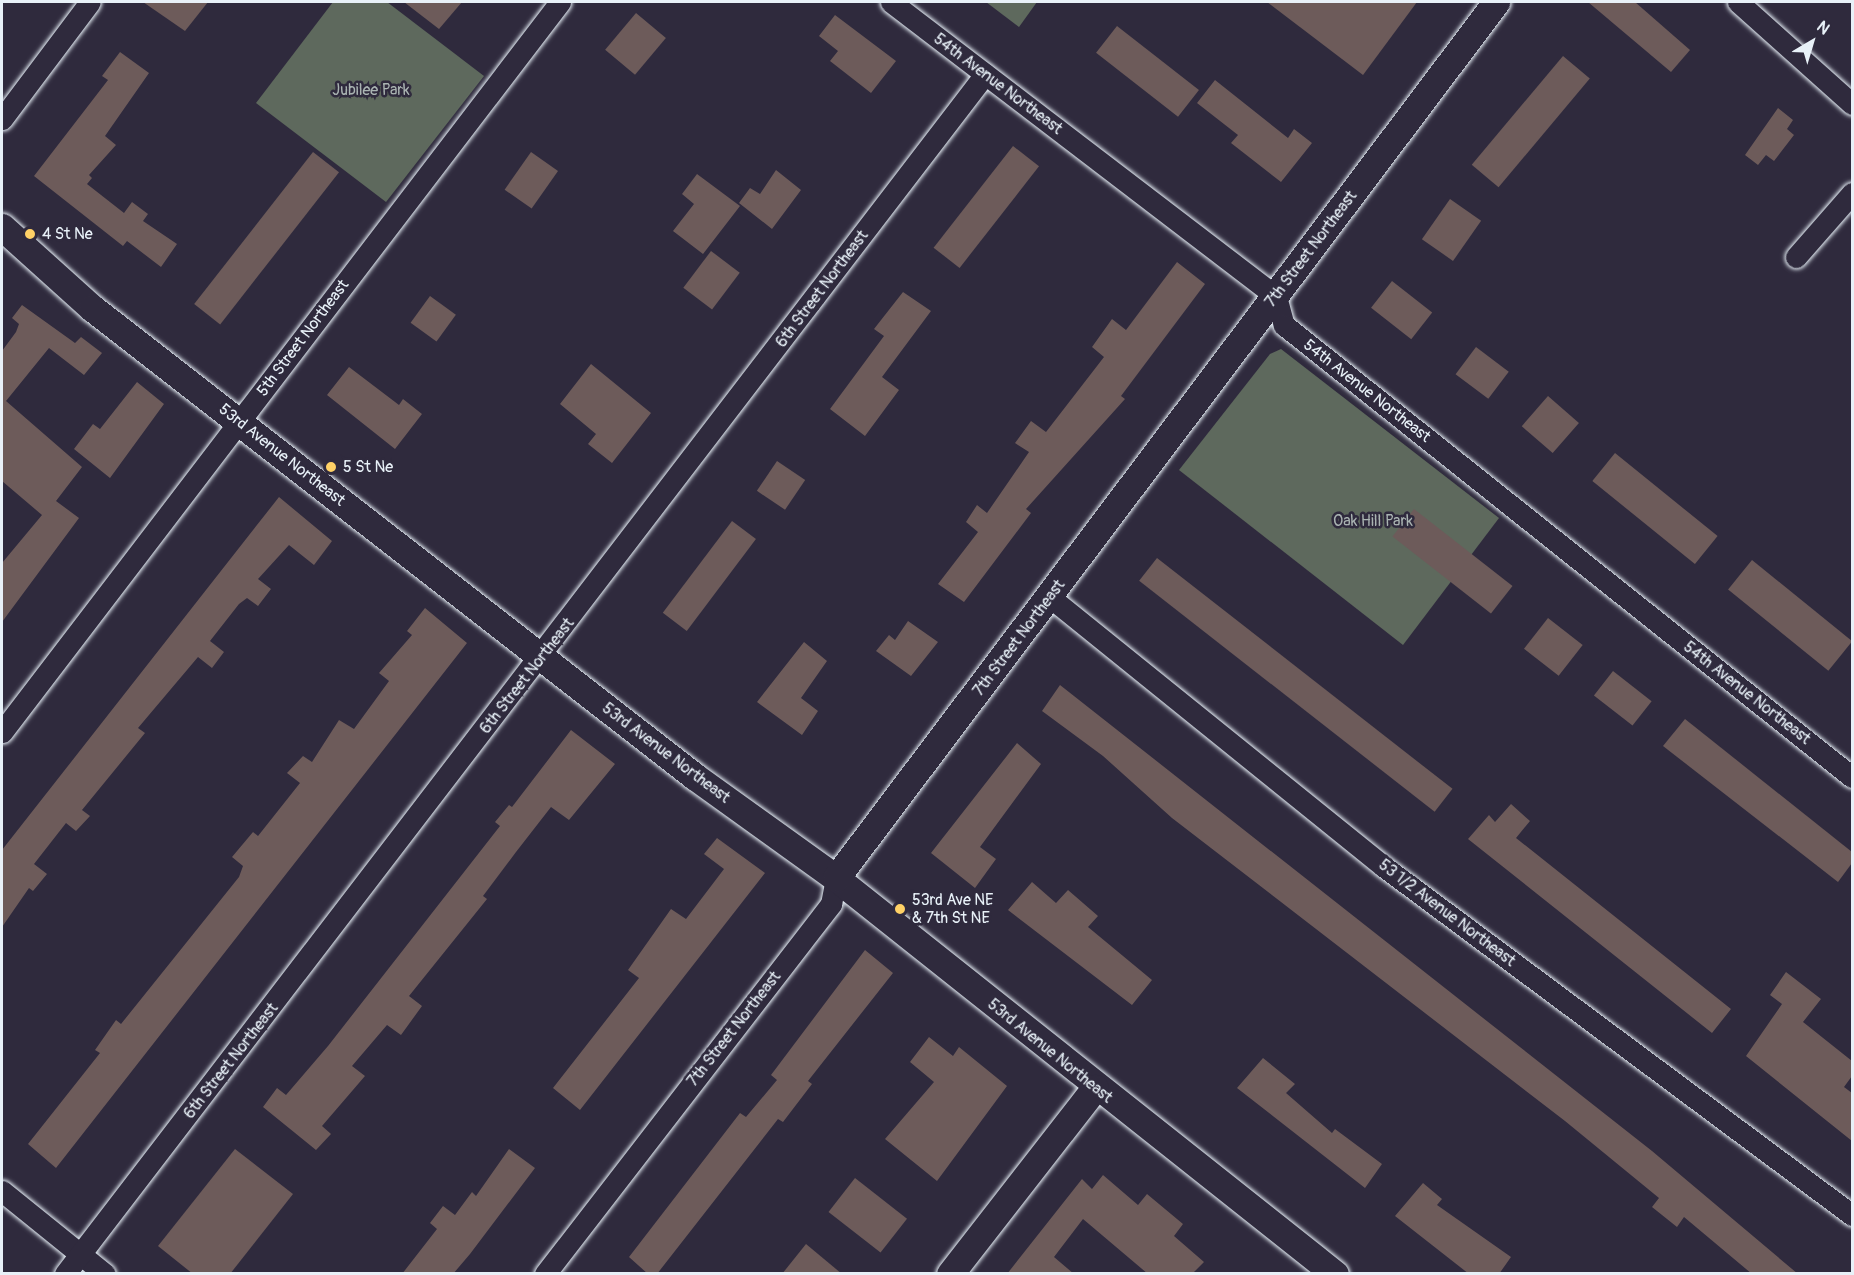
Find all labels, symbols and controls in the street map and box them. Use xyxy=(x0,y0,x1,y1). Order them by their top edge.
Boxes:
north arrow xyxy=(1782,12,1842,72)
text: N xyxy=(1813,17,1833,39)
street label: 54th Avenue Northeast xyxy=(930,29,1066,139)
park label: Jubilee Park xyxy=(332,80,410,100)
street label: 7th Street Northeast xyxy=(1261,187,1361,311)
place label: 4 St Ne xyxy=(42,224,93,244)
marker: 4 St Ne xyxy=(23,227,37,241)
street label: 6th Street Northeast xyxy=(772,227,872,351)
street label: 5th Street Northeast xyxy=(253,276,353,400)
street label: 54th Avenue Northeast xyxy=(1300,335,1434,447)
street label: 53rd Avenue Northeast xyxy=(215,400,349,510)
place label: 5 St Ne xyxy=(343,457,393,477)
marker: 5 St Ne xyxy=(324,460,338,474)
park label: Oak Hill Park xyxy=(1333,511,1413,531)
street label: 7th Street Northeast xyxy=(969,576,1069,700)
street label: 6th Street Northeast xyxy=(476,614,578,738)
street label: 54th Avenue Northeast xyxy=(1680,637,1814,749)
street label: 53rd Avenue Northeast xyxy=(598,699,734,807)
street label: 53 1/2 Avenue Northeast xyxy=(1375,855,1519,971)
place label: 53rd Ave NE & 7th St NE xyxy=(912,890,993,928)
marker: 53rd Ave NE & 7th St NE xyxy=(893,902,907,916)
street label: 7th Street Northeast xyxy=(683,968,785,1090)
street label: 53rd Avenue Northeast xyxy=(984,995,1116,1107)
street label: 6th Street Northeast xyxy=(180,999,282,1123)

